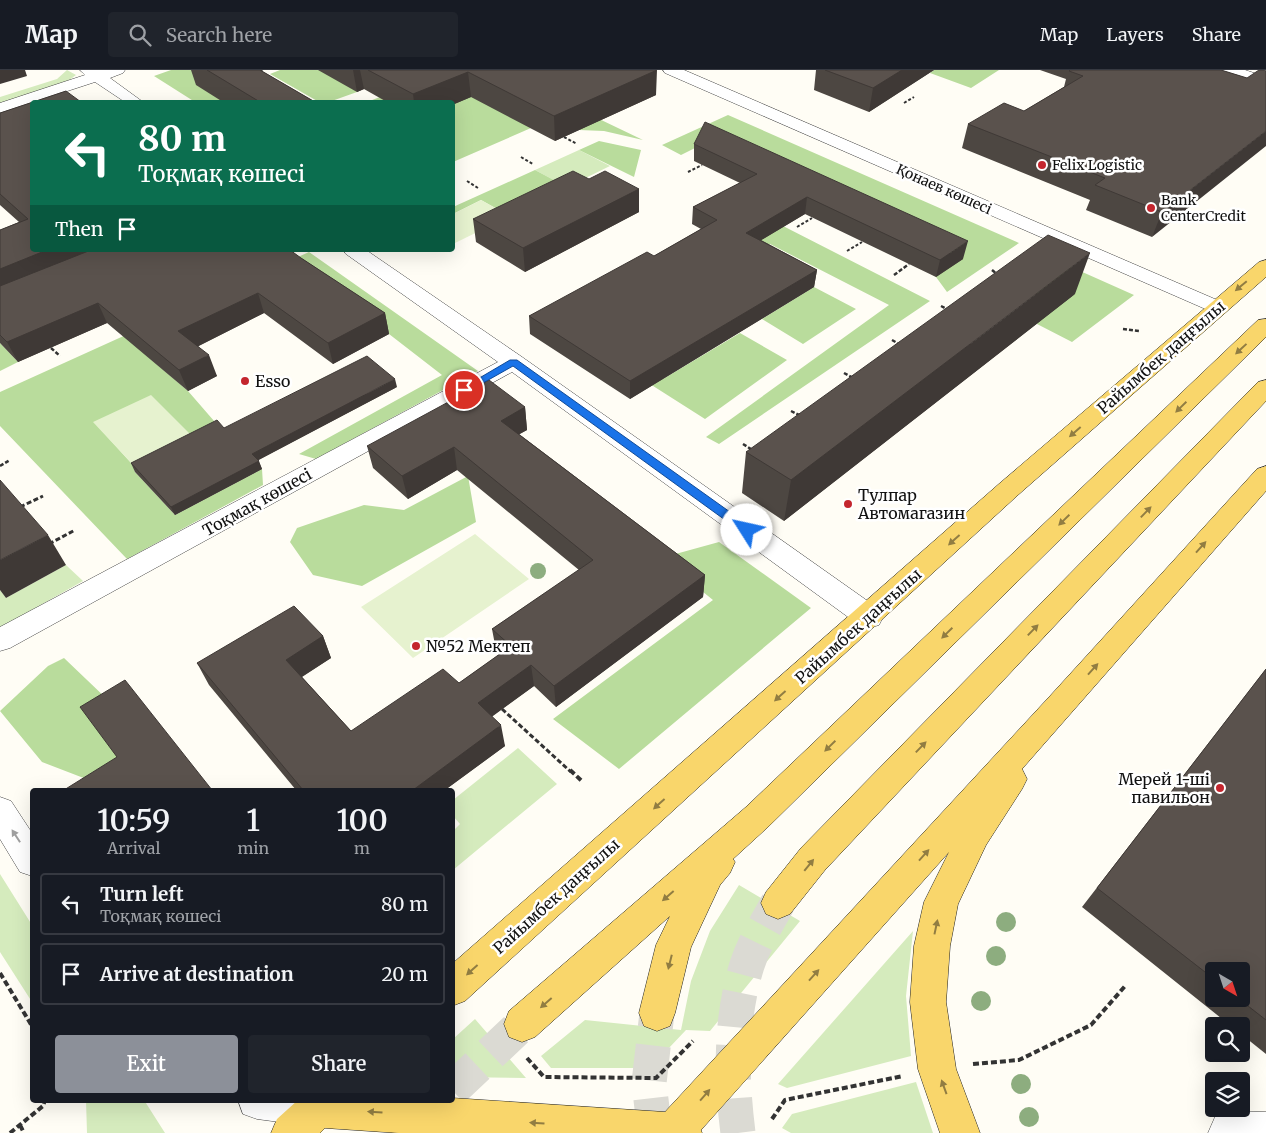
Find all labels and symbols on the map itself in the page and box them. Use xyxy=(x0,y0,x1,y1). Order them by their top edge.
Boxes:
place label: Felix Logistic xyxy=(1052,156,1142,174)
marker: Felix Logistic xyxy=(1036,159,1048,171)
street label: Қонаев көшесі xyxy=(893,160,995,218)
place label: Bank CenterCredit xyxy=(1161,191,1246,225)
marker: Bank CenterCredit xyxy=(1145,202,1157,214)
one-way arrow xyxy=(1235,281,1248,292)
street label: Райымбек даңғылы xyxy=(1093,296,1229,418)
one-way arrow xyxy=(1235,343,1247,355)
pin xyxy=(443,369,485,411)
place label: Esso xyxy=(255,371,290,391)
marker: Esso xyxy=(239,375,251,387)
one-way arrow xyxy=(1175,401,1187,413)
one-way arrow xyxy=(1069,426,1081,437)
street label: Тоқмақ көшесі xyxy=(199,464,315,540)
place label: Тулпар Автомагазин xyxy=(857,485,965,523)
marker: Тулпар Автомагазин xyxy=(842,498,854,510)
position arrow xyxy=(720,503,772,555)
one-way arrow xyxy=(1140,507,1152,519)
one-way arrow xyxy=(1058,514,1070,526)
one-way arrow xyxy=(948,534,960,546)
one-way arrow xyxy=(1195,542,1207,554)
street label: Райымбек даңғылы xyxy=(791,564,925,688)
one-way arrow xyxy=(1027,624,1039,636)
one-way arrow xyxy=(941,627,953,639)
place label: №52 Мектеп xyxy=(426,636,531,656)
marker: №52 Мектеп xyxy=(410,640,422,652)
one-way arrow xyxy=(1087,663,1099,675)
one-way arrow xyxy=(775,690,787,702)
one-way arrow xyxy=(825,740,837,752)
one-way arrow xyxy=(915,741,927,753)
place label: Мерей 1-ші павильон xyxy=(1118,769,1210,807)
marker: Мерей 1-ші павильон xyxy=(1214,782,1226,794)
one-way arrow xyxy=(653,798,665,809)
one-way arrow xyxy=(11,829,21,843)
street label: Райымбек даңғылы xyxy=(489,834,623,958)
one-way arrow xyxy=(918,849,930,861)
one-way arrow xyxy=(803,858,814,871)
one-way arrow xyxy=(661,890,674,901)
one-way arrow xyxy=(932,919,940,935)
one-way arrow xyxy=(665,955,673,970)
north arrow xyxy=(1205,962,1250,1008)
one-way arrow xyxy=(467,964,479,976)
one-way arrow xyxy=(808,969,820,981)
one-way arrow xyxy=(540,997,552,1009)
one-way arrow xyxy=(940,1079,948,1094)
one-way arrow xyxy=(699,1090,711,1102)
one-way arrow xyxy=(366,1108,382,1116)
one-way arrow xyxy=(528,1118,544,1126)

